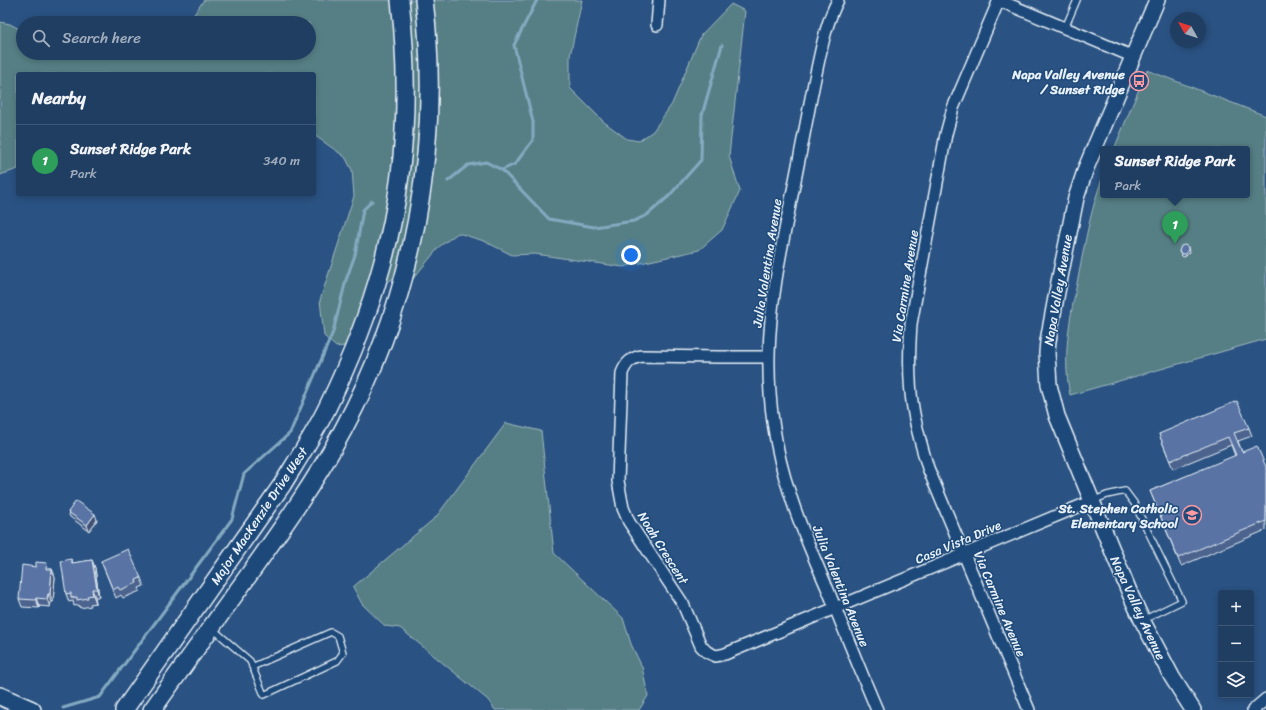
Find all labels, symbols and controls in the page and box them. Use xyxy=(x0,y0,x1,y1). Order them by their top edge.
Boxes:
north arrow xyxy=(1170,12,1206,48)
search box xyxy=(16,16,316,60)
text: Search here xyxy=(62,25,141,51)
icon: search xyxy=(30,27,52,49)
place label: Napa Valley Avenue / Sunset Ridge xyxy=(1011,63,1125,101)
bus stop icon: Napa Valley Avenue / Sunset Ridge xyxy=(1128,70,1150,92)
text: Nearby xyxy=(32,83,86,113)
text: Sunset Ridge Park xyxy=(70,136,191,162)
popup xyxy=(1100,146,1250,198)
text: Sunset Ridge Park xyxy=(1115,148,1235,174)
text: 1 xyxy=(42,149,48,172)
text: 340 m xyxy=(263,149,300,172)
text: Park xyxy=(70,162,97,185)
text: Park xyxy=(1115,174,1141,197)
street label: Julia Valentina Avenue xyxy=(745,197,789,330)
pin: 1 xyxy=(1162,211,1188,244)
street label: Via Carmine Avenue xyxy=(885,228,925,344)
street label: Napa Valley Avenue xyxy=(1037,232,1079,348)
your location xyxy=(621,245,641,265)
street label: Major MacKenzie Drive West xyxy=(204,442,314,590)
place label: St. Stephen Catholic Elementary School xyxy=(1058,497,1179,535)
school or university icon: St. Stephen Catholic Elementary School xyxy=(1181,504,1203,526)
street label: Noah Crescent xyxy=(631,507,695,590)
street label: Casa Vista Drive xyxy=(911,513,1005,571)
street label: Julia Valentina Avenue xyxy=(806,520,876,651)
street label: Via Carmine Avenue xyxy=(967,547,1033,661)
street label: Napa Valley Avenue xyxy=(1104,552,1172,664)
map controls xyxy=(1218,590,1254,698)
button: + xyxy=(1218,590,1254,626)
button: − xyxy=(1218,626,1254,662)
button: layers xyxy=(1218,662,1254,698)

